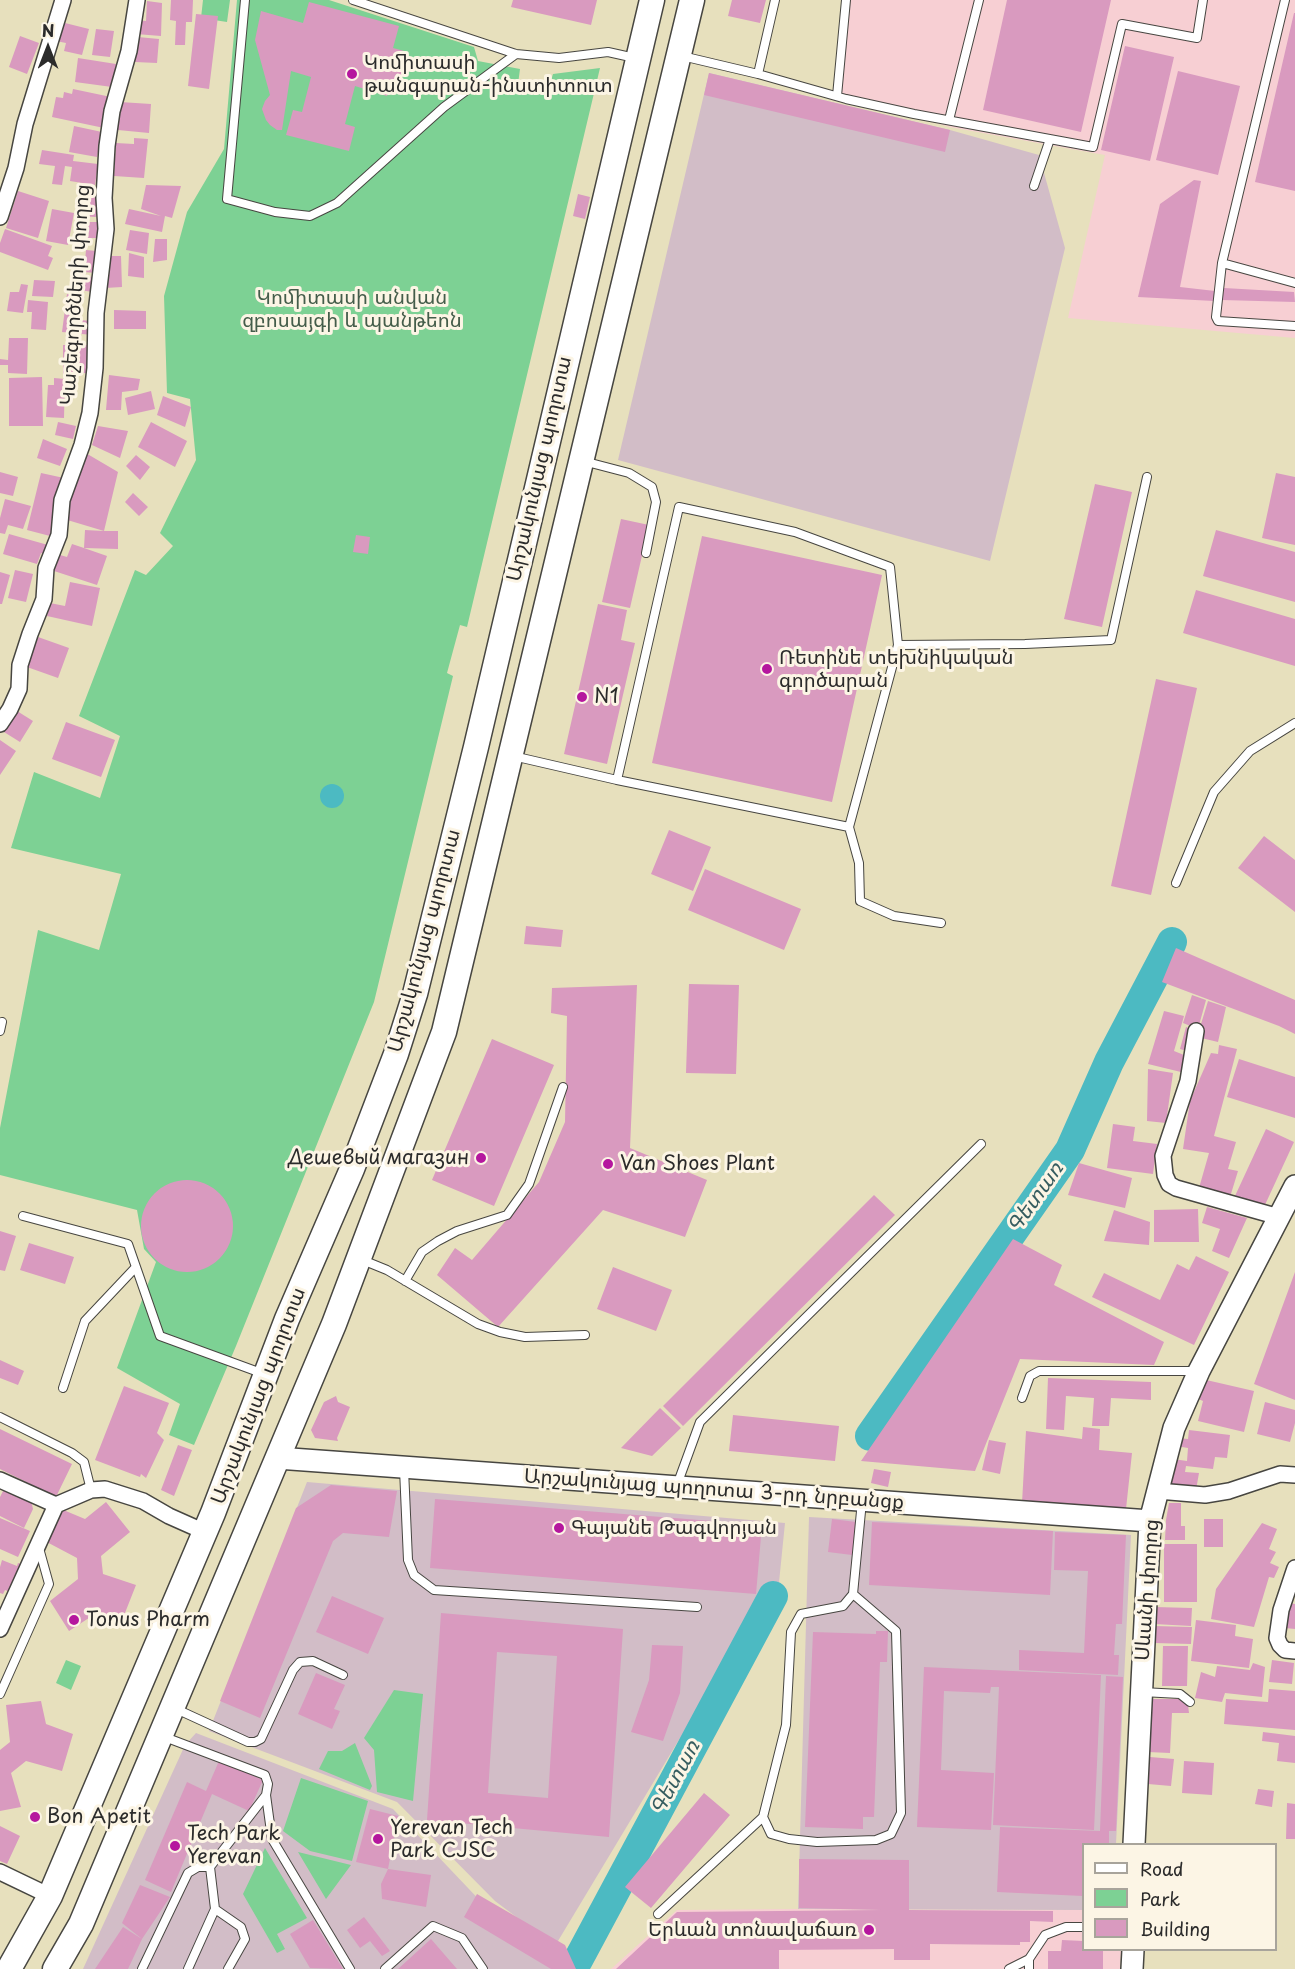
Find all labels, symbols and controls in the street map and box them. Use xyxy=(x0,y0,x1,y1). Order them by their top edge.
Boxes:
north arrow xyxy=(18,18,78,78)
text: N xyxy=(42,18,54,42)
place label: Կոմիտասի թանգարան-ինստիտուտ xyxy=(364,51,613,98)
marker: Կոմիտասի թանգարան-ինստիտուտ xyxy=(345,67,359,81)
street label: Կաշեգործների փողոց xyxy=(56,184,96,406)
park label: Կոմիտասի անվան զբոսայգի և պանթեոն xyxy=(242,286,462,333)
street label: Արշակունյաց պողոտա xyxy=(502,354,578,584)
place label: Ռետինե տեխնիկական գործարան xyxy=(779,646,1014,693)
marker: Ռետինե տեխնիկական գործարան xyxy=(760,662,774,676)
place label: N1 xyxy=(594,685,619,709)
marker: N1 xyxy=(575,690,589,704)
street label: Արշակունյաց պողոտա xyxy=(384,827,466,1055)
place label: Дешевый магазин xyxy=(288,1146,469,1170)
marker: Дешевый магазин xyxy=(474,1151,488,1165)
place label: Van Shoes Plant xyxy=(620,1152,775,1176)
marker: Van Shoes Plant xyxy=(601,1157,615,1171)
water label: Գետառ xyxy=(1003,1158,1069,1238)
street label: Արշակունյաց պողոտա xyxy=(207,1284,311,1508)
street label: Արշակունյաց պողոտա 3-րդ նրբանցք xyxy=(523,1465,905,1515)
place label: Գայանե Թագվորյան xyxy=(571,1516,777,1540)
street label: Սևանի փողոց xyxy=(1131,1518,1165,1662)
marker: Գայանե Թագվորյան xyxy=(552,1521,566,1535)
place label: Tonus Pharm xyxy=(86,1608,210,1632)
marker: Tonus Pharm xyxy=(67,1613,81,1627)
water label: Գետառ xyxy=(646,1737,706,1819)
place label: Bon Apetit xyxy=(47,1805,151,1829)
marker: Bon Apetit xyxy=(28,1810,42,1824)
place label: Yerevan Tech Park CJSC xyxy=(390,1816,513,1863)
place label: Tech Park Yerevan xyxy=(187,1822,280,1869)
marker: Yerevan Tech Park CJSC xyxy=(371,1832,385,1846)
marker: Tech Park Yerevan xyxy=(168,1839,182,1853)
legend xyxy=(1082,1843,1277,1951)
text: Road xyxy=(1140,1855,1184,1882)
text: Park xyxy=(1140,1885,1180,1912)
text: Building xyxy=(1140,1915,1210,1942)
place label: Երևան տոնավաճառ xyxy=(648,1918,857,1942)
marker: Երևան տոնավաճառ xyxy=(862,1923,876,1937)

